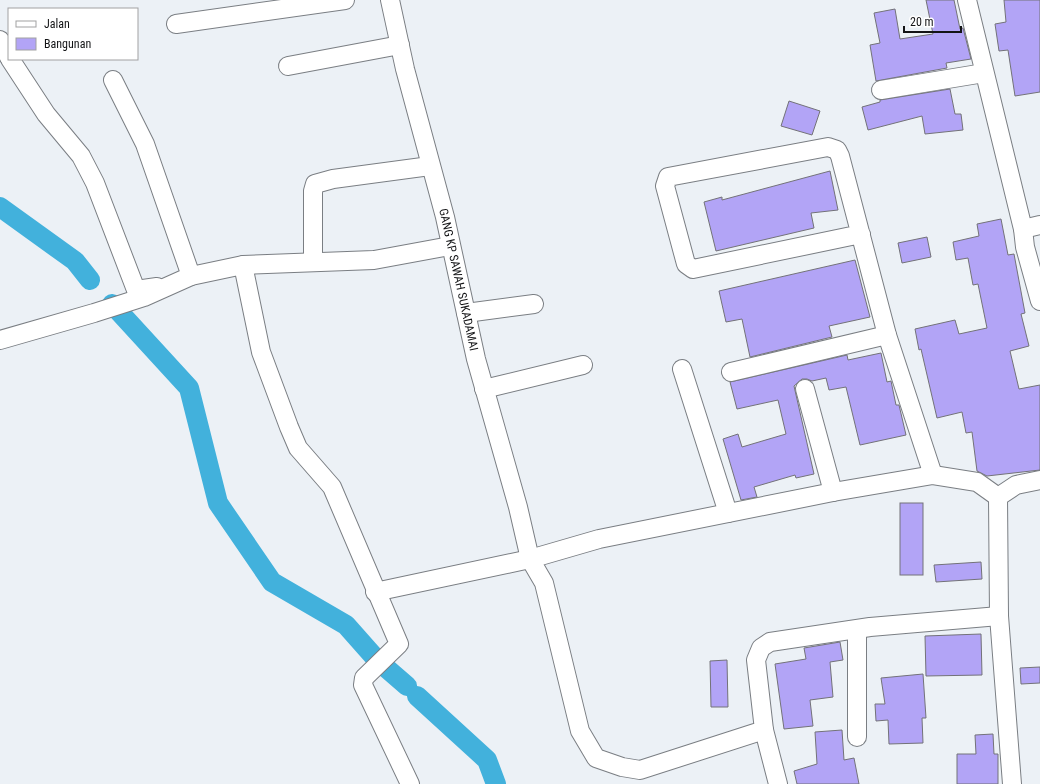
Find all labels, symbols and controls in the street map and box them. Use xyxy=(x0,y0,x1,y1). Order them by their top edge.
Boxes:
legend xyxy=(8,8,138,60)
scale bar xyxy=(904,8,961,34)
text: 20 m xyxy=(910,15,934,29)
text: Jalan xyxy=(44,17,70,31)
text: Bangunan xyxy=(44,37,91,51)
street label: GANG KP SAWAH SUKADAMAI xyxy=(436,207,481,352)

